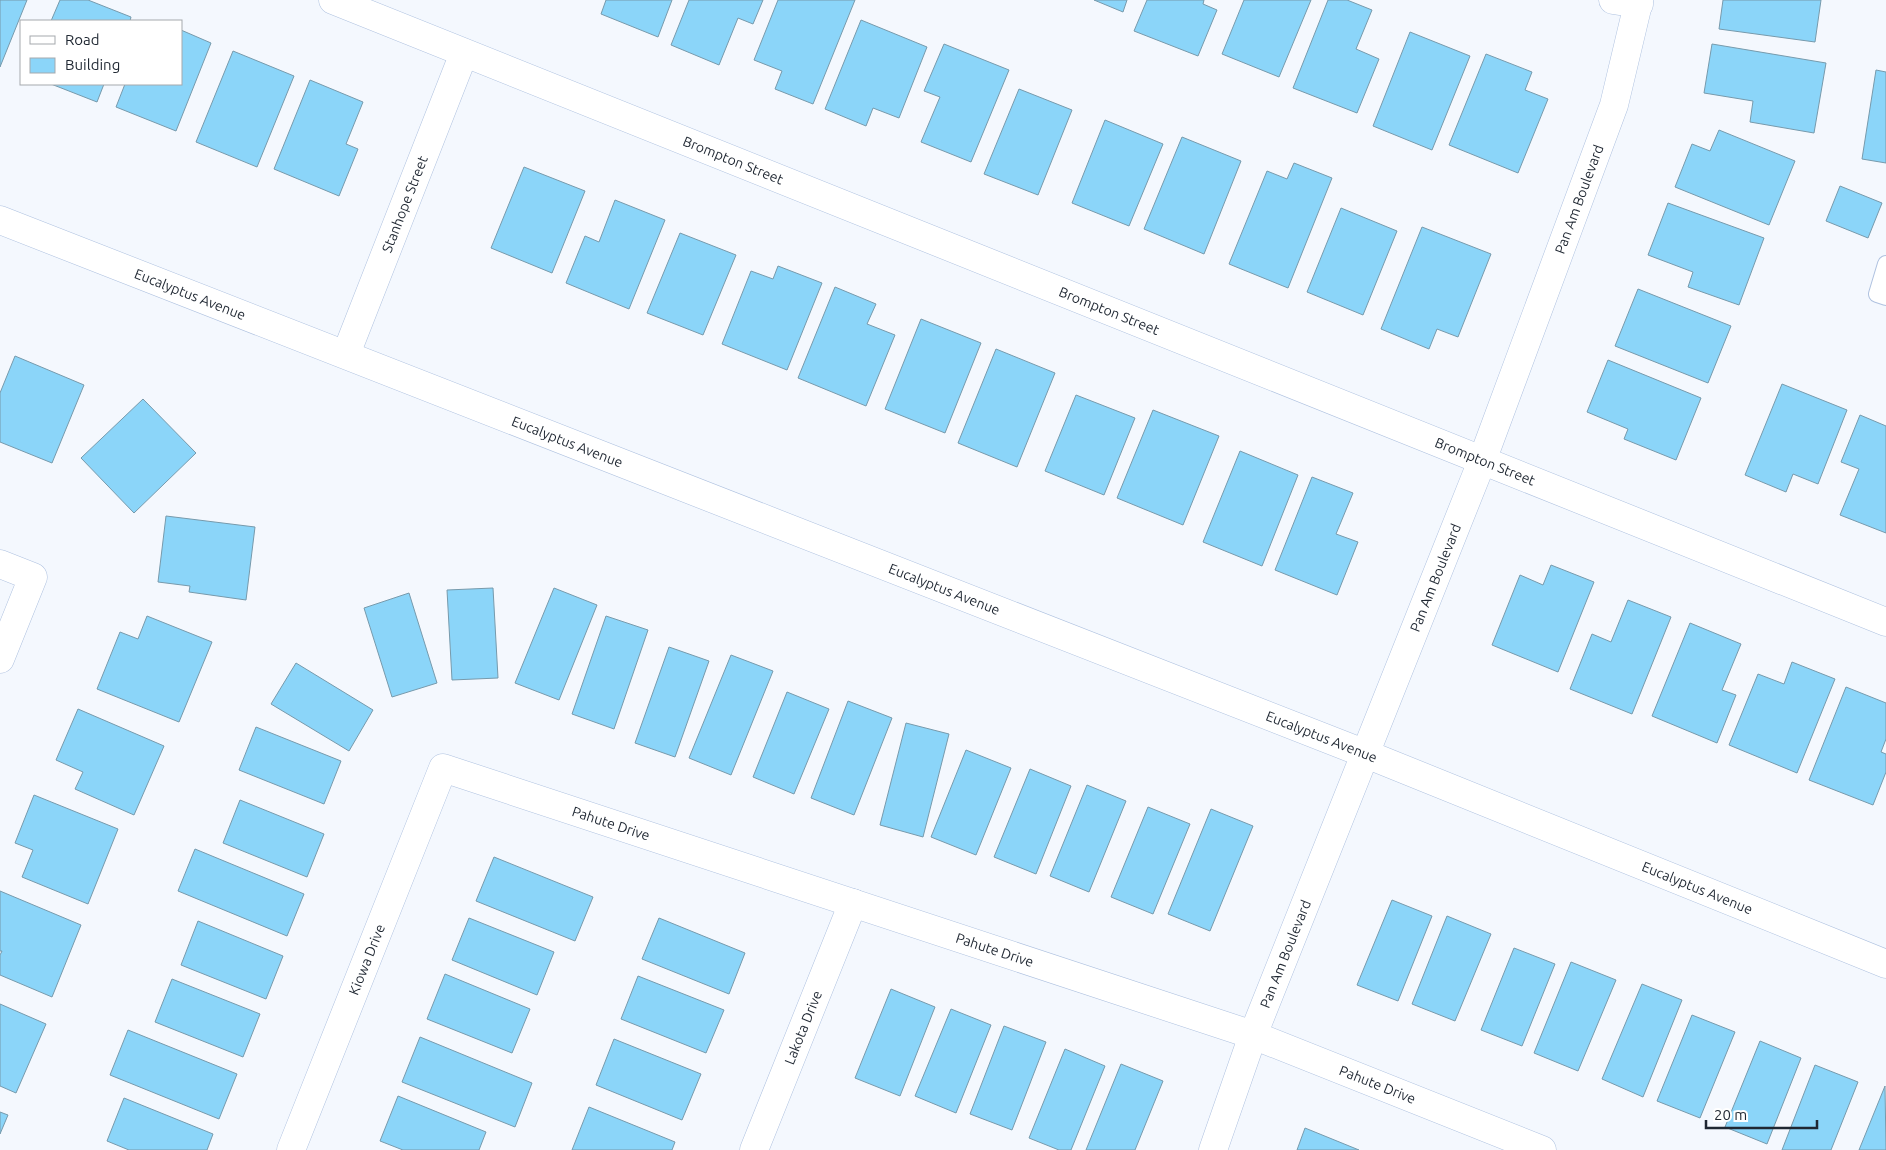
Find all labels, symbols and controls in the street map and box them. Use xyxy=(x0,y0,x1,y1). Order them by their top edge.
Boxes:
legend xyxy=(20,20,182,85)
text: Road xyxy=(65,31,100,48)
text: Building xyxy=(65,56,120,73)
street label: Brompton Street xyxy=(681,133,786,188)
street label: Pan Am Boulevard xyxy=(1552,142,1607,256)
street label: Stanhope Street xyxy=(379,153,431,255)
street label: Eucalyptus Avenue xyxy=(132,265,248,323)
street label: Brompton Street xyxy=(1057,284,1162,338)
street label: Eucalyptus Avenue xyxy=(509,413,625,471)
street label: Brompton Street xyxy=(1433,434,1538,489)
street label: Pan Am Boulevard xyxy=(1407,521,1464,634)
street label: Eucalyptus Avenue xyxy=(887,560,1002,618)
street label: Eucalyptus Avenue xyxy=(1264,708,1380,766)
street label: Pahute Drive xyxy=(570,803,652,844)
street label: Eucalyptus Avenue xyxy=(1640,858,1755,917)
street label: Pan Am Boulevard xyxy=(1257,898,1314,1010)
street label: Kiowa Drive xyxy=(346,922,388,997)
street label: Pahute Drive xyxy=(954,930,1036,970)
street label: Lakota Drive xyxy=(781,988,825,1067)
street label: Pahute Drive xyxy=(1337,1062,1418,1107)
scale bar xyxy=(1706,1098,1817,1130)
text: 20 m xyxy=(1714,1106,1747,1123)

